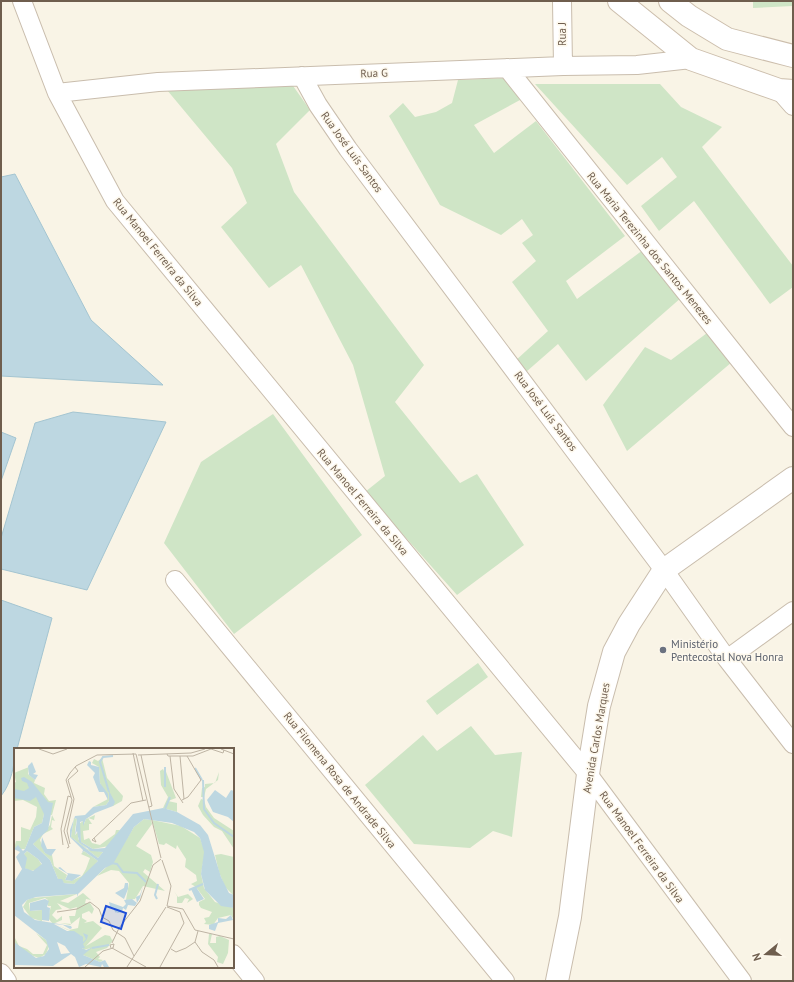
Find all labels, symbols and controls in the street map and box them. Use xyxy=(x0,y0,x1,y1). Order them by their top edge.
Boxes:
street label: Rua J xyxy=(555,22,569,46)
street label: Rua G xyxy=(360,66,388,80)
street label: Rua José Luís Santos xyxy=(318,109,386,195)
street label: Rua Maria Terezinha dos Santos Menezes xyxy=(584,169,716,327)
street label: Rua Manoel Ferreira da Silva xyxy=(110,195,206,309)
street label: Rua José Luís Santos xyxy=(511,368,581,454)
street label: Rua Manoel Ferreira da Silva xyxy=(314,446,412,558)
place label: Ministério Pentecostal Nova Honra xyxy=(671,637,783,664)
marker: Ministério Pentecostal Nova Honra xyxy=(658,645,668,655)
street label: Avenida Carlos Marques xyxy=(579,681,613,794)
street label: Rua Filomena Rosa de Andrade Silva xyxy=(281,709,399,851)
inset map xyxy=(14,748,234,968)
street label: Rua Manoel Ferreira da Silva xyxy=(597,788,687,906)
north arrow xyxy=(746,934,786,974)
text: N xyxy=(749,951,764,963)

